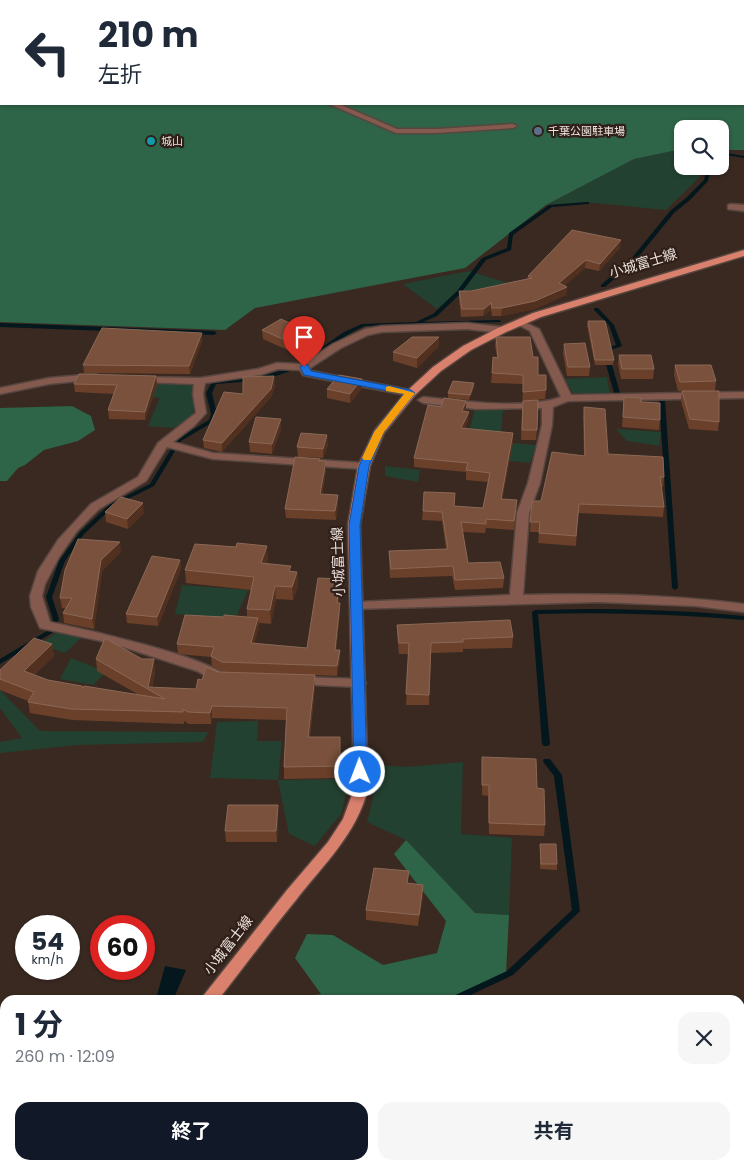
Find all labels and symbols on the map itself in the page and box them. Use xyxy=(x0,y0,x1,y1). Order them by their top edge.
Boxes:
place label: 千葉公園駐車場 xyxy=(548,123,625,139)
marker: 千葉公園駐車場 xyxy=(532,125,544,137)
place label: 城山 xyxy=(161,133,183,149)
marker: 城山 xyxy=(145,135,157,147)
street label: 小城富士線 xyxy=(607,243,679,283)
pin xyxy=(283,316,325,367)
street label: 小城富士線 xyxy=(327,527,349,597)
position arrow xyxy=(333,745,385,797)
street label: 小城富士線 xyxy=(199,911,257,979)
speed limit sign: 60 xyxy=(90,915,155,980)

